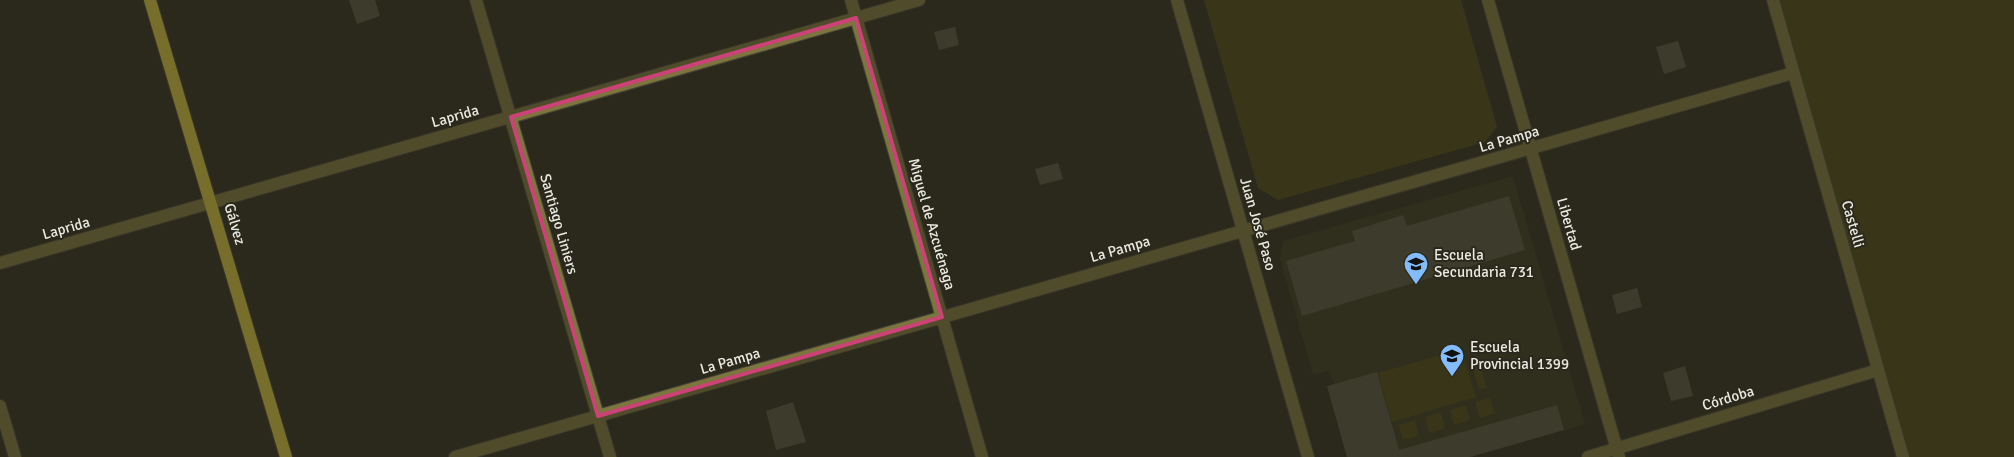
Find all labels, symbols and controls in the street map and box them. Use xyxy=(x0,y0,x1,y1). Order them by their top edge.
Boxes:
street label: Laprida xyxy=(429,101,481,131)
street label: La Pampa xyxy=(1477,122,1541,156)
street label: Miguel de Azcuénaga xyxy=(905,156,959,292)
street label: Santiago Liniers xyxy=(536,172,582,277)
street label: Juan José Paso xyxy=(1236,175,1280,273)
street label: Libertad xyxy=(1553,196,1585,252)
street label: Castelli xyxy=(1838,198,1868,250)
street label: Gálvez xyxy=(221,201,250,247)
street label: Laprida xyxy=(40,213,92,243)
street label: La Pampa xyxy=(1088,232,1152,266)
place label: Escuela Secundaria 731 xyxy=(1434,246,1534,281)
school or university icon: Escuela Secundaria 731 xyxy=(1403,251,1429,285)
place label: Escuela Provincial 1399 xyxy=(1470,338,1569,373)
school or university icon: Escuela Provincial 1399 xyxy=(1439,343,1465,377)
street label: La Pampa xyxy=(698,344,762,378)
street label: Córdoba xyxy=(1700,382,1756,414)

